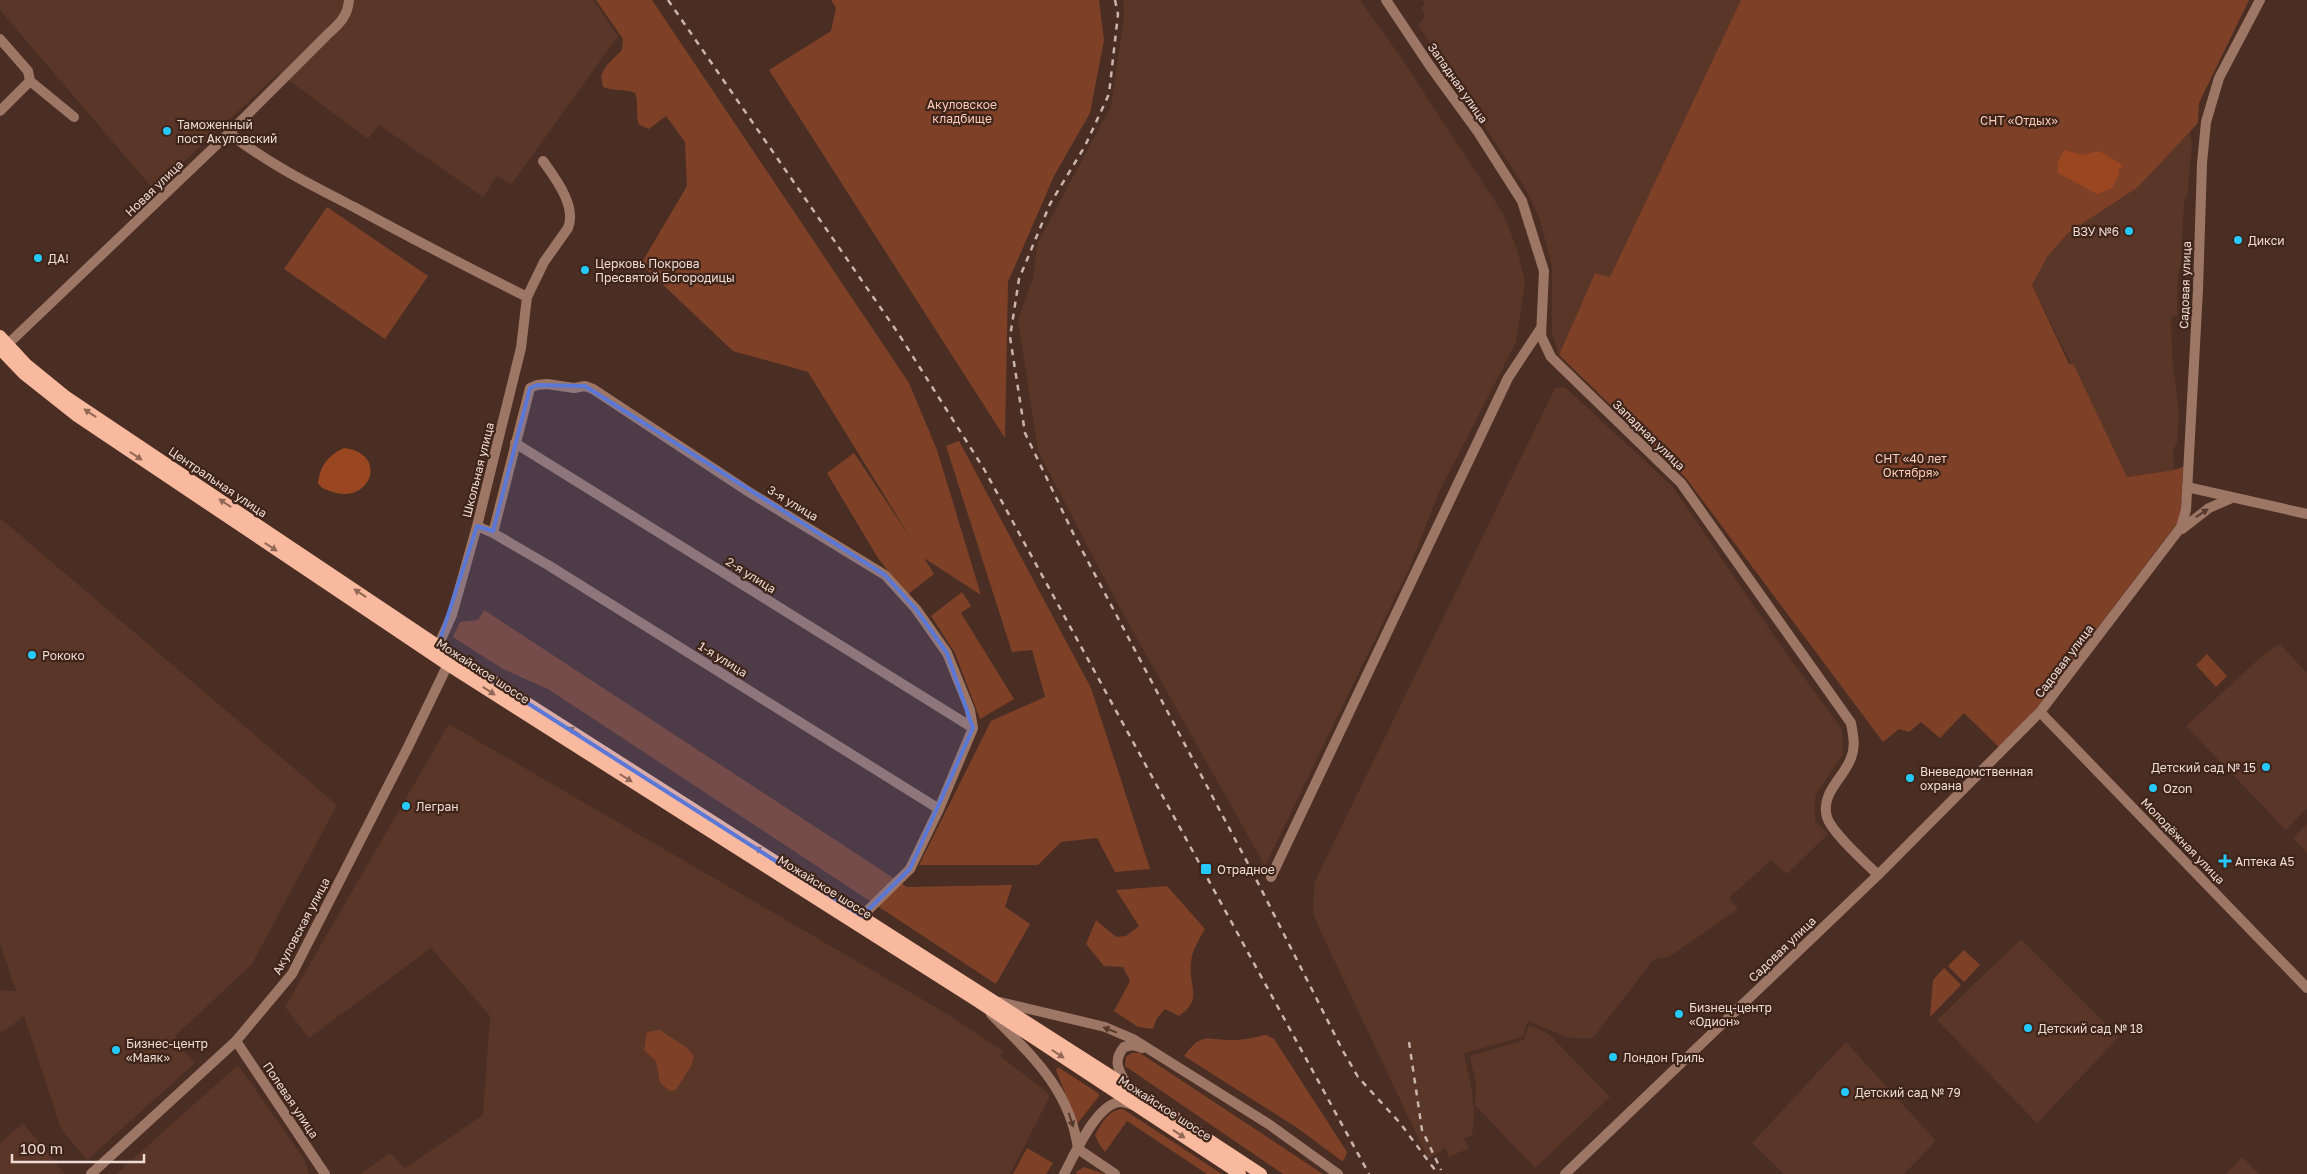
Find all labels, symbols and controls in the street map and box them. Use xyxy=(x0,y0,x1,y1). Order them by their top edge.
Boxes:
street label: Западная улица xyxy=(1425,40,1491,126)
park label: Акуловское кладбище xyxy=(927,97,997,126)
park label: СНТ «Отдых» xyxy=(1980,113,2058,128)
place label: Таможенный пост Акуловский xyxy=(177,117,277,146)
marker: Таможенный пост Акуловский xyxy=(161,125,173,137)
street label: Новая улица xyxy=(122,157,186,219)
place label: ВЗУ №6 xyxy=(2072,224,2119,239)
marker: ВЗУ №6 xyxy=(2123,225,2135,237)
place label: Дикси xyxy=(2248,233,2285,248)
marker: Дикси xyxy=(2232,234,2244,246)
street label: Садовая улица xyxy=(2176,241,2194,329)
place label: ДА! xyxy=(48,251,69,266)
marker: ДА! xyxy=(32,252,44,264)
place label: Церковь Покрова Пресвятой Богородицы xyxy=(595,256,735,285)
marker: Церковь Покрова Пресвятой Богородицы xyxy=(579,264,591,276)
street label: Западная улица xyxy=(1610,397,1688,473)
one-way arrow xyxy=(83,408,97,418)
street label: Школьная улица xyxy=(459,421,497,519)
street label: Центральная улица xyxy=(166,443,270,521)
park label: СНТ «40 лет Октября» xyxy=(1875,451,1947,480)
one-way arrow xyxy=(129,452,143,461)
street label: 3-я улица xyxy=(765,482,821,524)
one-way arrow xyxy=(219,498,232,508)
one-way arrow xyxy=(2196,508,2209,517)
one-way arrow xyxy=(265,542,278,551)
street label: 2-я улица xyxy=(723,554,779,596)
one-way arrow xyxy=(354,589,367,598)
street label: Садовая улица xyxy=(2032,621,2096,701)
street label: Можайское шоссе xyxy=(434,635,532,707)
street label: 1-я улица xyxy=(696,638,750,680)
place label: Рококо xyxy=(42,648,85,663)
marker: Рококо xyxy=(26,649,38,661)
one-way arrow xyxy=(482,686,495,696)
one-way arrow xyxy=(567,727,580,736)
place label: Детский сад № 15 xyxy=(2151,760,2256,775)
marker: Детский сад № 15 xyxy=(2260,761,2272,773)
place label: Вневедомственная охрана xyxy=(1920,764,2033,793)
marker: Вневедомственная охрана xyxy=(1904,772,1916,784)
one-way arrow xyxy=(619,773,632,783)
place label: Ozon xyxy=(2163,781,2192,796)
marker: Ozon xyxy=(2147,782,2159,794)
street label: Молодёжная улица xyxy=(2138,795,2228,887)
place label: Легран xyxy=(416,799,459,814)
marker: Легран xyxy=(400,800,412,812)
one-way arrow xyxy=(754,847,768,856)
street label: Можайское шоссе xyxy=(775,852,875,922)
place label: Аптека A5 xyxy=(2235,854,2295,869)
marker: Аптека A5 xyxy=(2219,855,2231,867)
marker: Отрадное xyxy=(1199,862,1213,876)
place label: Отрадное xyxy=(1217,862,1275,877)
street label: Акуловская улица xyxy=(269,875,333,977)
street label: Садовая улица xyxy=(1745,913,1819,985)
place label: Бизнец-центр «Одион» xyxy=(1689,1000,1772,1029)
marker: Бизнец-центр «Одион» xyxy=(1673,1008,1685,1020)
place label: Детский сад № 18 xyxy=(2038,1021,2143,1036)
marker: Детский сад № 18 xyxy=(2022,1022,2034,1034)
one-way arrow xyxy=(1102,1025,1117,1033)
place label: Бизнес-центр «Маяк» xyxy=(126,1036,208,1065)
marker: Бизнес-центр «Маяк» xyxy=(110,1044,122,1056)
one-way arrow xyxy=(1051,1049,1065,1058)
place label: Лондон Гриль xyxy=(1623,1050,1704,1065)
marker: Лондон Гриль xyxy=(1607,1051,1619,1063)
street label: Полевая улица xyxy=(260,1059,322,1141)
street label: Можайское шоссе xyxy=(1116,1072,1214,1144)
place label: Детский сад № 79 xyxy=(1855,1085,1961,1100)
marker: Детский сад № 79 xyxy=(1839,1086,1851,1098)
one-way arrow xyxy=(1068,1113,1076,1128)
one-way arrow xyxy=(1173,1129,1186,1138)
scale bar xyxy=(12,1132,145,1164)
text: 100 m xyxy=(20,1139,63,1157)

